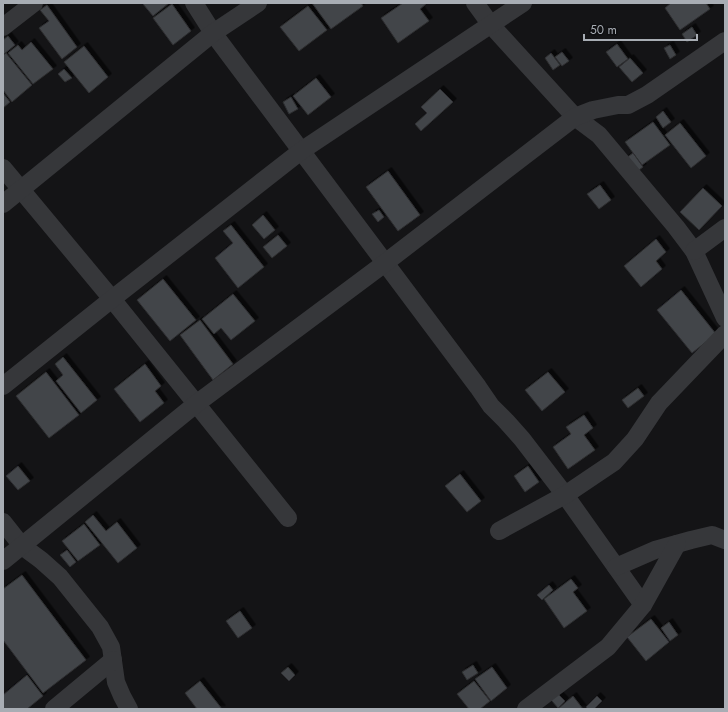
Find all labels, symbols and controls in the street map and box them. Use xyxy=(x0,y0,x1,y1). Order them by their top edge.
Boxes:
scale bar xyxy=(584,16,697,42)
text: 50 m xyxy=(590,21,617,39)

